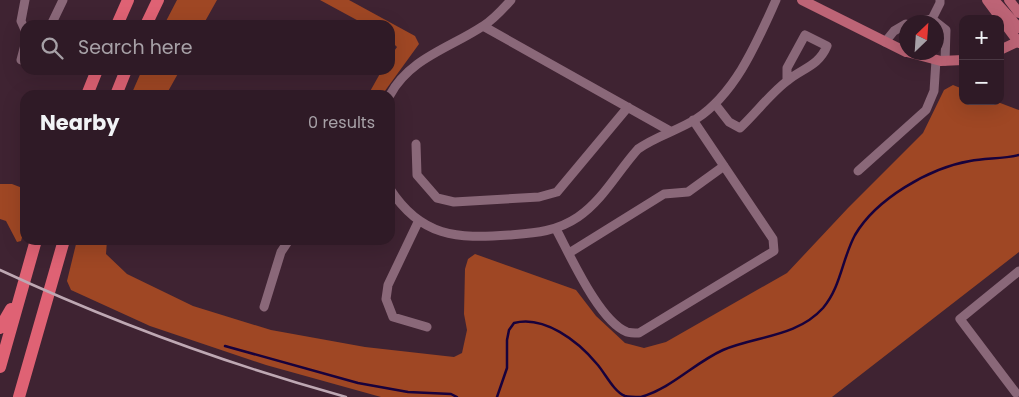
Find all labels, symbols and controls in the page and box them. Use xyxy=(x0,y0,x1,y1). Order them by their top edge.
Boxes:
north arrow xyxy=(899,15,944,60)
map controls xyxy=(959,15,1004,105)
button: + xyxy=(959,15,1004,60)
search box xyxy=(20,20,395,75)
icon: search xyxy=(38,34,66,62)
text: Search here xyxy=(78,34,192,61)
button: − xyxy=(959,60,1004,105)
text: Nearby xyxy=(40,108,120,137)
text: 0 results xyxy=(308,111,375,134)

